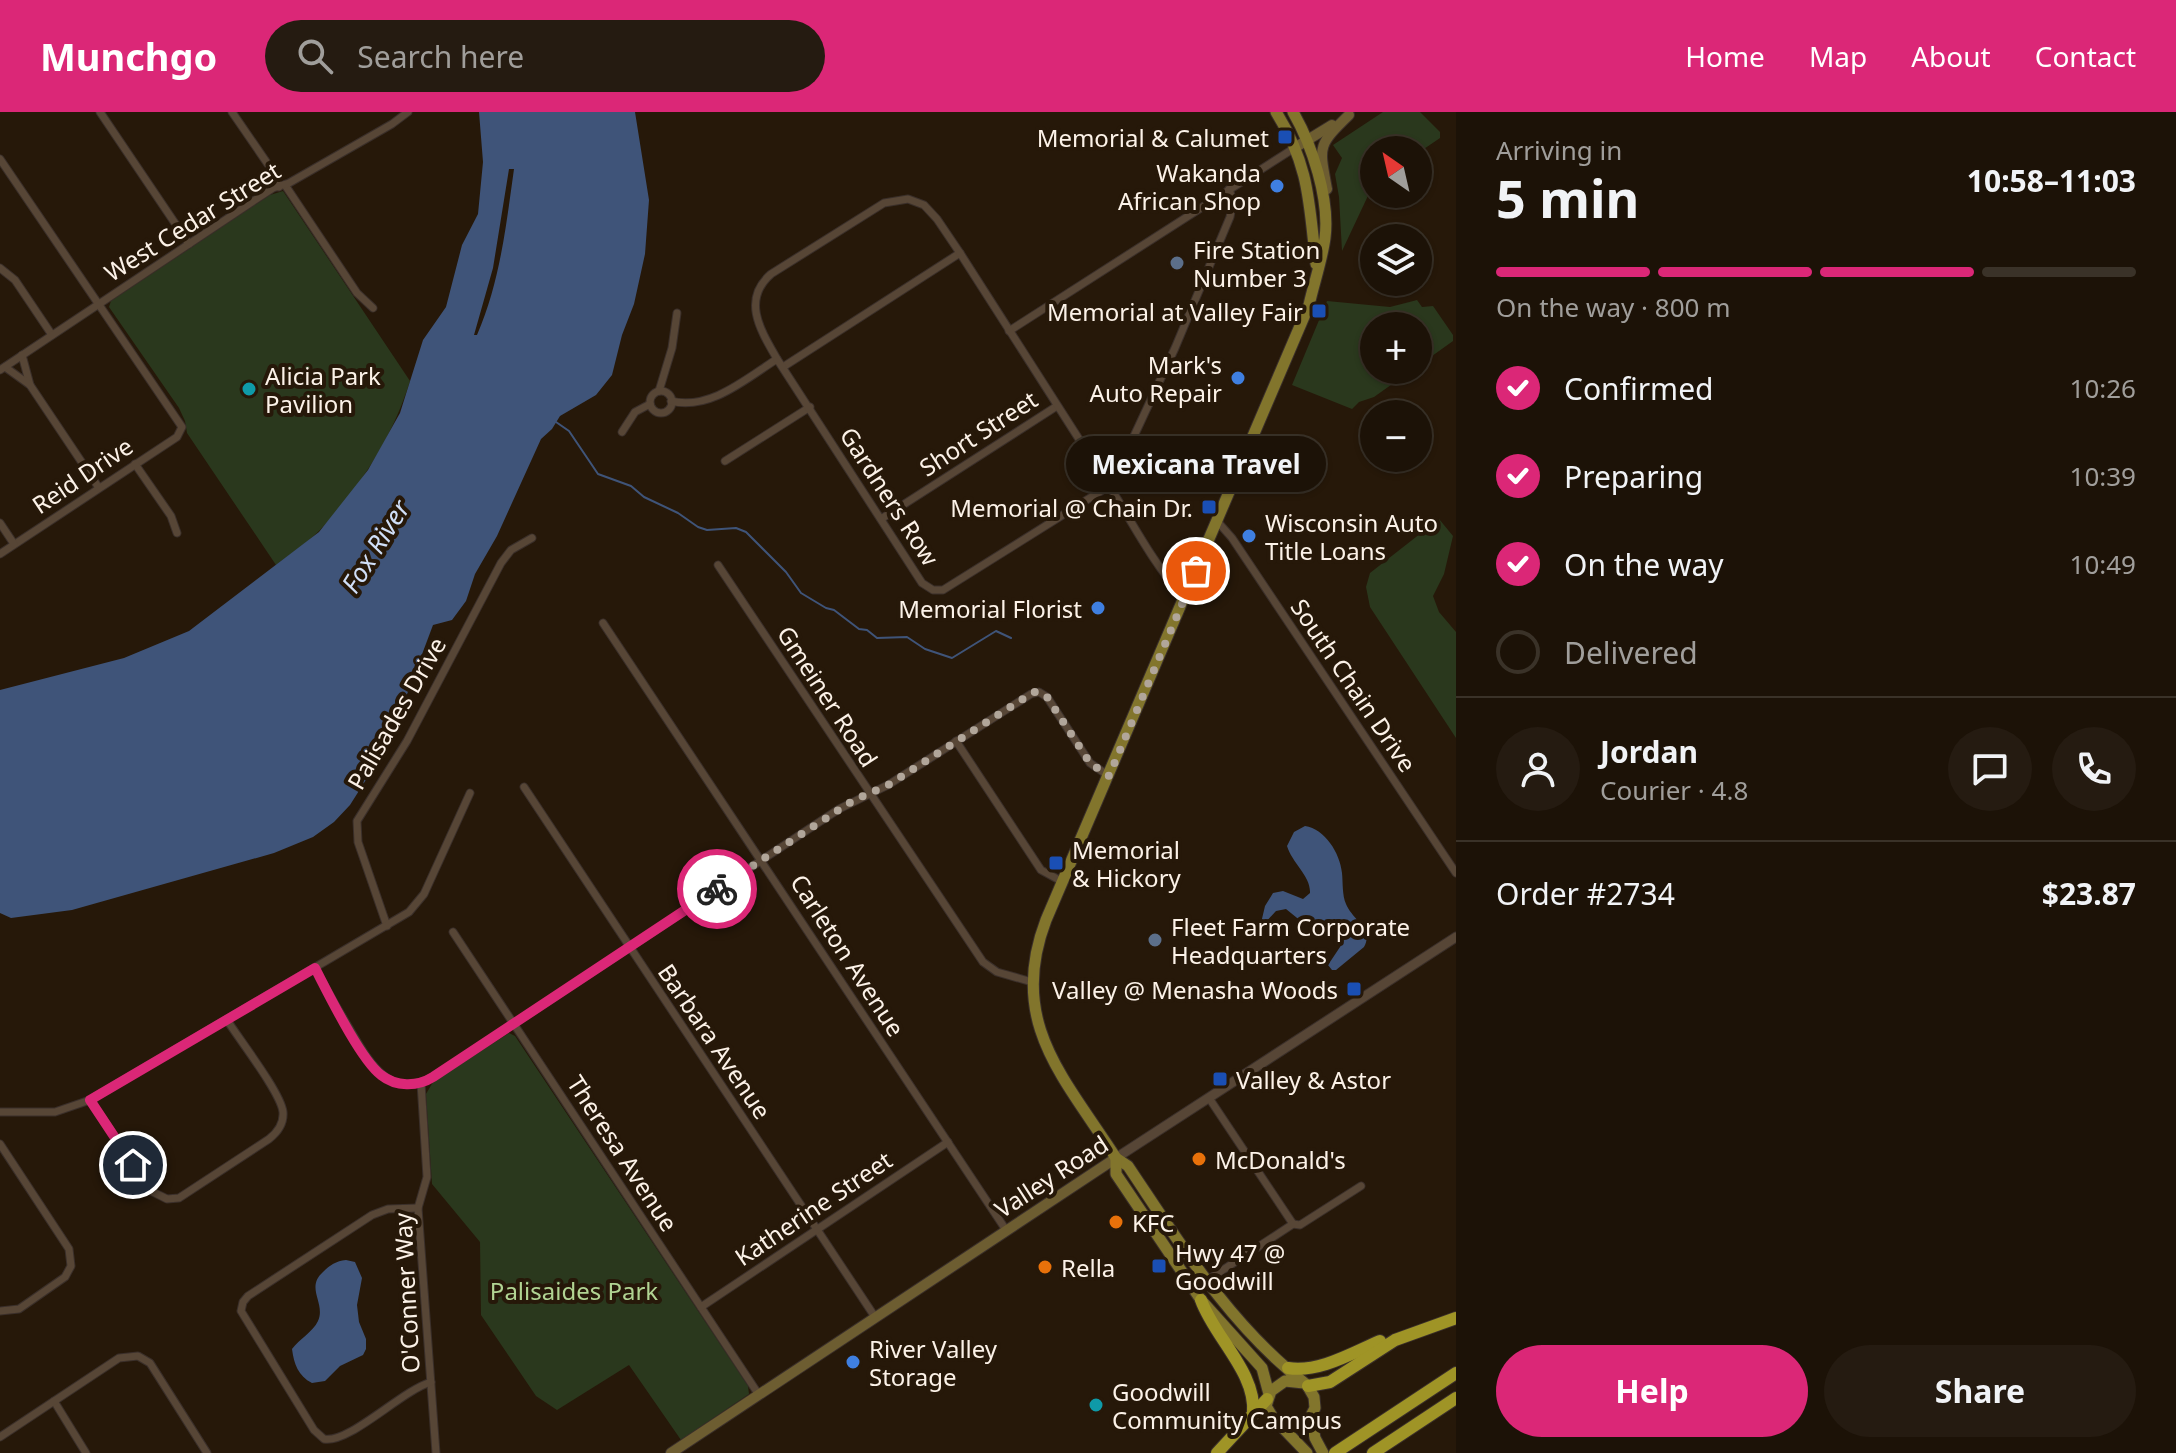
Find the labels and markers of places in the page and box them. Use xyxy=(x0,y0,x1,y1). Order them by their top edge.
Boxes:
place label: Memorial & Calumet xyxy=(1037,121,1269,154)
marker: Memorial & Calumet xyxy=(1276,128,1294,146)
place label: Wakanda African Shop xyxy=(1118,156,1261,217)
marker: Wakanda African Shop xyxy=(1268,177,1286,195)
place label: Fire Station Number 3 xyxy=(1193,233,1320,294)
marker: Fire Station Number 3 xyxy=(1168,254,1186,272)
place label: Memorial at Valley Fair xyxy=(1047,295,1303,328)
marker: Memorial at Valley Fair xyxy=(1310,302,1328,320)
place label: Mark's Auto Repair xyxy=(1090,348,1222,409)
place label: Alicia Park Pavilion xyxy=(265,359,381,420)
marker: Mark's Auto Repair xyxy=(1229,369,1247,387)
marker: Alicia Park Pavilion xyxy=(240,380,258,398)
callout: Mexicana Travel xyxy=(1066,435,1326,491)
place label: Memorial @ Chain Dr. xyxy=(950,491,1193,524)
marker: Memorial @ Chain Dr. xyxy=(1200,498,1218,516)
place label: Wisconsin Auto Title Loans xyxy=(1265,506,1438,567)
marker: Wisconsin Auto Title Loans xyxy=(1240,527,1258,545)
pin xyxy=(1162,537,1230,605)
place label: Memorial Florist xyxy=(898,592,1082,625)
marker: Memorial Florist xyxy=(1089,599,1107,617)
place label: Memorial & Hickory xyxy=(1072,833,1182,894)
marker: Memorial & Hickory xyxy=(1047,854,1065,872)
place label: Fleet Farm Corporate Headquarters xyxy=(1171,910,1410,971)
marker: Fleet Farm Corporate Headquarters xyxy=(1146,931,1164,949)
place label: Valley @ Menasha Woods xyxy=(1052,973,1338,1006)
marker: Valley @ Menasha Woods xyxy=(1345,980,1363,998)
place label: Valley & Astor xyxy=(1236,1063,1391,1096)
marker: Valley & Astor xyxy=(1211,1070,1229,1088)
pin xyxy=(99,1131,167,1199)
place label: McDonald's xyxy=(1215,1143,1346,1176)
marker: McDonald's xyxy=(1190,1150,1208,1168)
place label: KFC xyxy=(1132,1206,1174,1239)
marker: KFC xyxy=(1107,1213,1125,1231)
place label: Hwy 47 @ Goodwill xyxy=(1175,1236,1285,1297)
place label: Rella xyxy=(1061,1251,1115,1284)
marker: Hwy 47 @ Goodwill xyxy=(1150,1257,1168,1275)
marker: Rella xyxy=(1036,1258,1054,1276)
place label: River Valley Storage xyxy=(869,1332,998,1393)
marker: River Valley Storage xyxy=(844,1353,862,1371)
place label: Goodwill Community Campus xyxy=(1112,1375,1342,1436)
marker: Goodwill Community Campus xyxy=(1087,1396,1105,1414)

